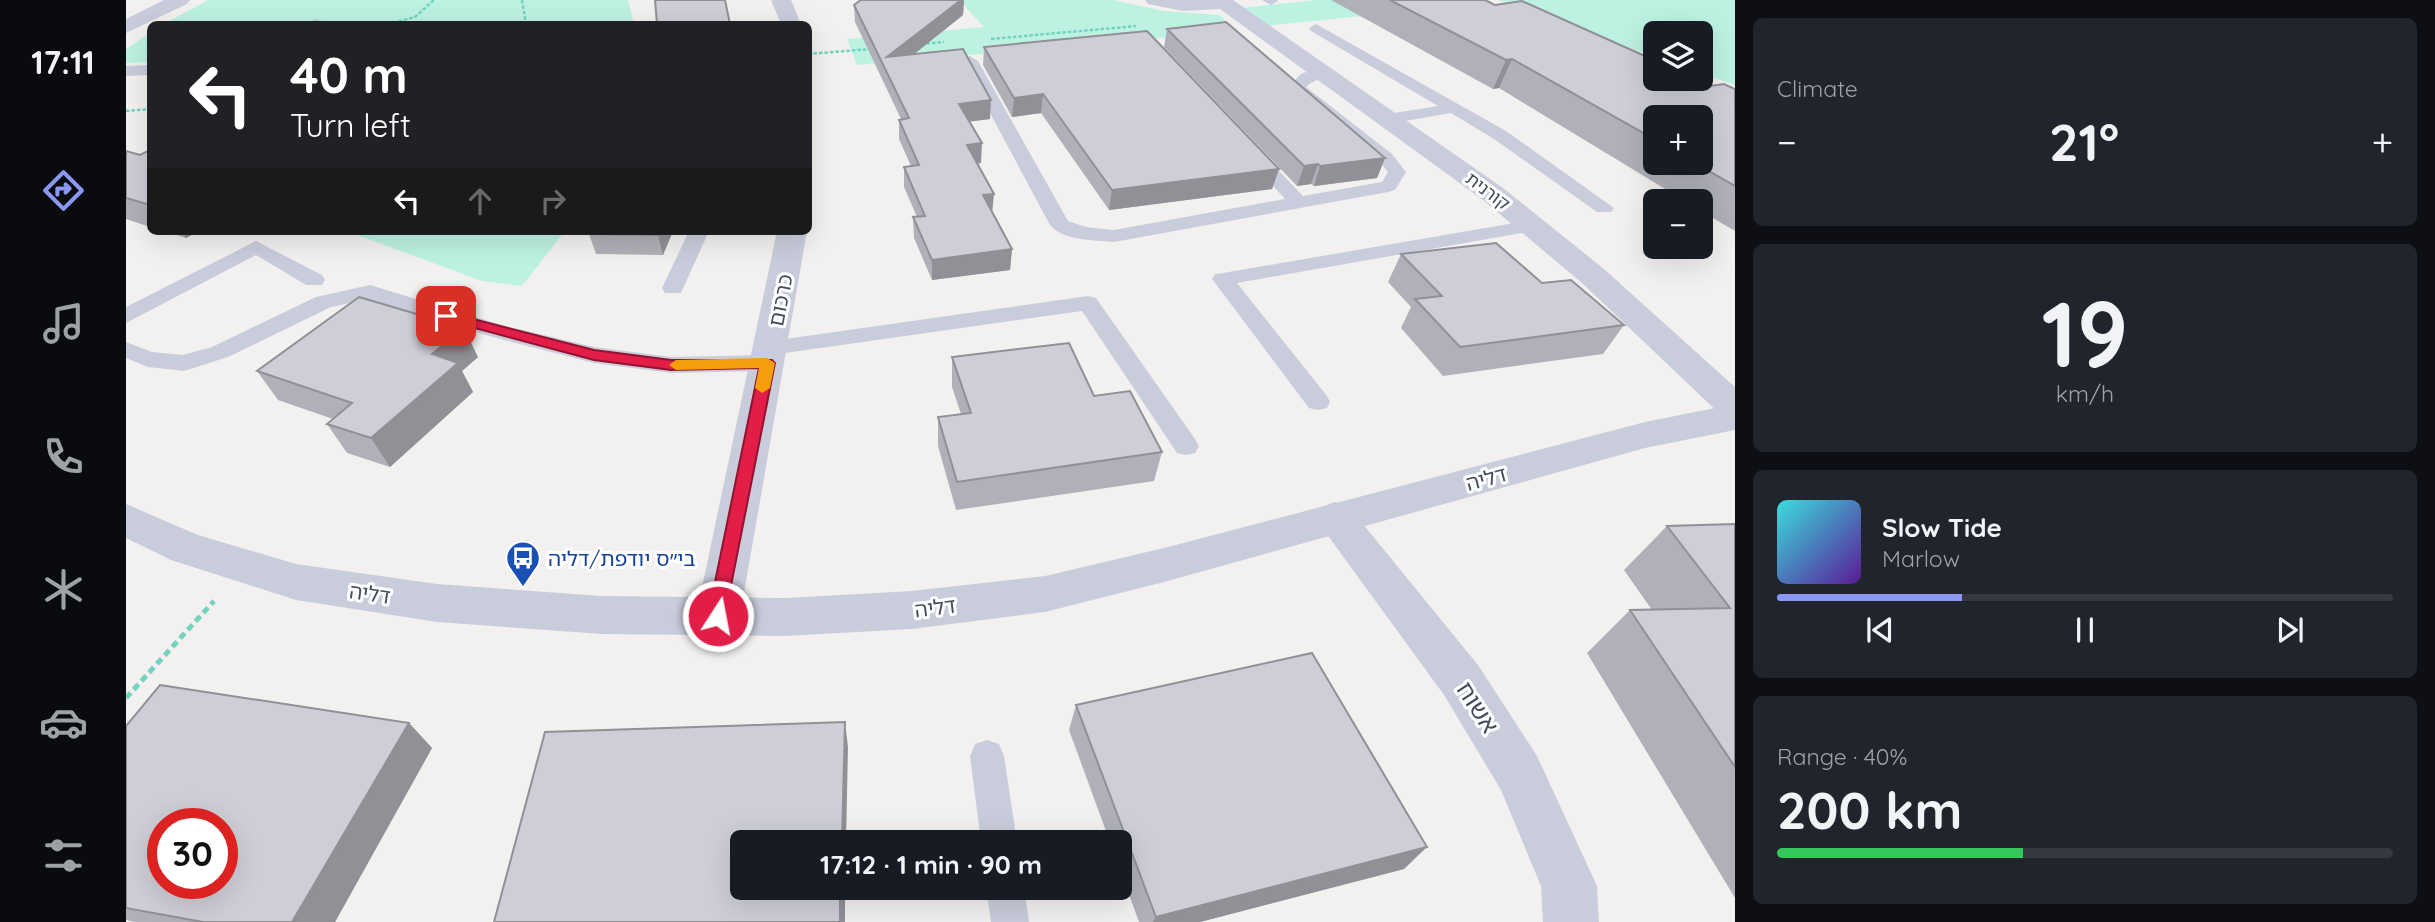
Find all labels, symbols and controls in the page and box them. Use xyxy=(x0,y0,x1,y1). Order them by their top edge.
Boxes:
map controls xyxy=(1643,21,1713,259)
button: layers xyxy=(1643,21,1713,91)
text: 17:11 xyxy=(31,42,95,82)
text: 40 m xyxy=(290,44,408,105)
icon: left xyxy=(175,49,266,140)
text: Climate xyxy=(1777,74,1858,103)
text: Turn left xyxy=(290,105,411,145)
button: + xyxy=(1643,105,1713,175)
text: 21° xyxy=(2049,109,2119,174)
text: − xyxy=(1777,118,1797,166)
text: + xyxy=(2372,118,2393,166)
icon: directions xyxy=(39,166,88,215)
street label: קורנית xyxy=(1461,167,1515,215)
icon: left xyxy=(388,182,426,220)
icon: ahead xyxy=(461,182,499,220)
icon: right xyxy=(534,182,572,220)
button: − xyxy=(1643,189,1713,259)
street label: כרכום xyxy=(762,272,798,328)
text: 19 xyxy=(2041,276,2129,390)
pin xyxy=(416,286,476,346)
icon: arrive xyxy=(427,297,465,335)
icon: music xyxy=(39,299,88,348)
text: km/h xyxy=(2056,379,2114,408)
icon: phone xyxy=(39,432,88,481)
street label: דליה xyxy=(1463,460,1509,496)
text: Slow Tide xyxy=(1882,511,2002,544)
bus stop icon: בי״ס יודפת/דליה xyxy=(504,539,542,588)
text: Marlow xyxy=(1882,544,1960,573)
place label: בי״ס יודפת/דליה xyxy=(548,545,696,571)
icon: climate xyxy=(39,565,88,614)
street label: דליה xyxy=(348,577,392,609)
position arrow xyxy=(681,579,755,653)
street label: דליה xyxy=(913,592,957,622)
icon: previous xyxy=(1861,611,1899,649)
icon: pause xyxy=(2066,611,2104,649)
icon: next xyxy=(2271,611,2309,649)
street label: אשוח xyxy=(1450,676,1506,738)
icon: car xyxy=(39,698,88,747)
text: Range · 40% xyxy=(1777,742,1907,771)
text: 200 km xyxy=(1777,777,1963,842)
speed limit sign: 30 xyxy=(147,808,238,899)
icon: filters xyxy=(39,831,88,880)
text: 17:12 · 1 min · 90 m xyxy=(820,848,1042,881)

